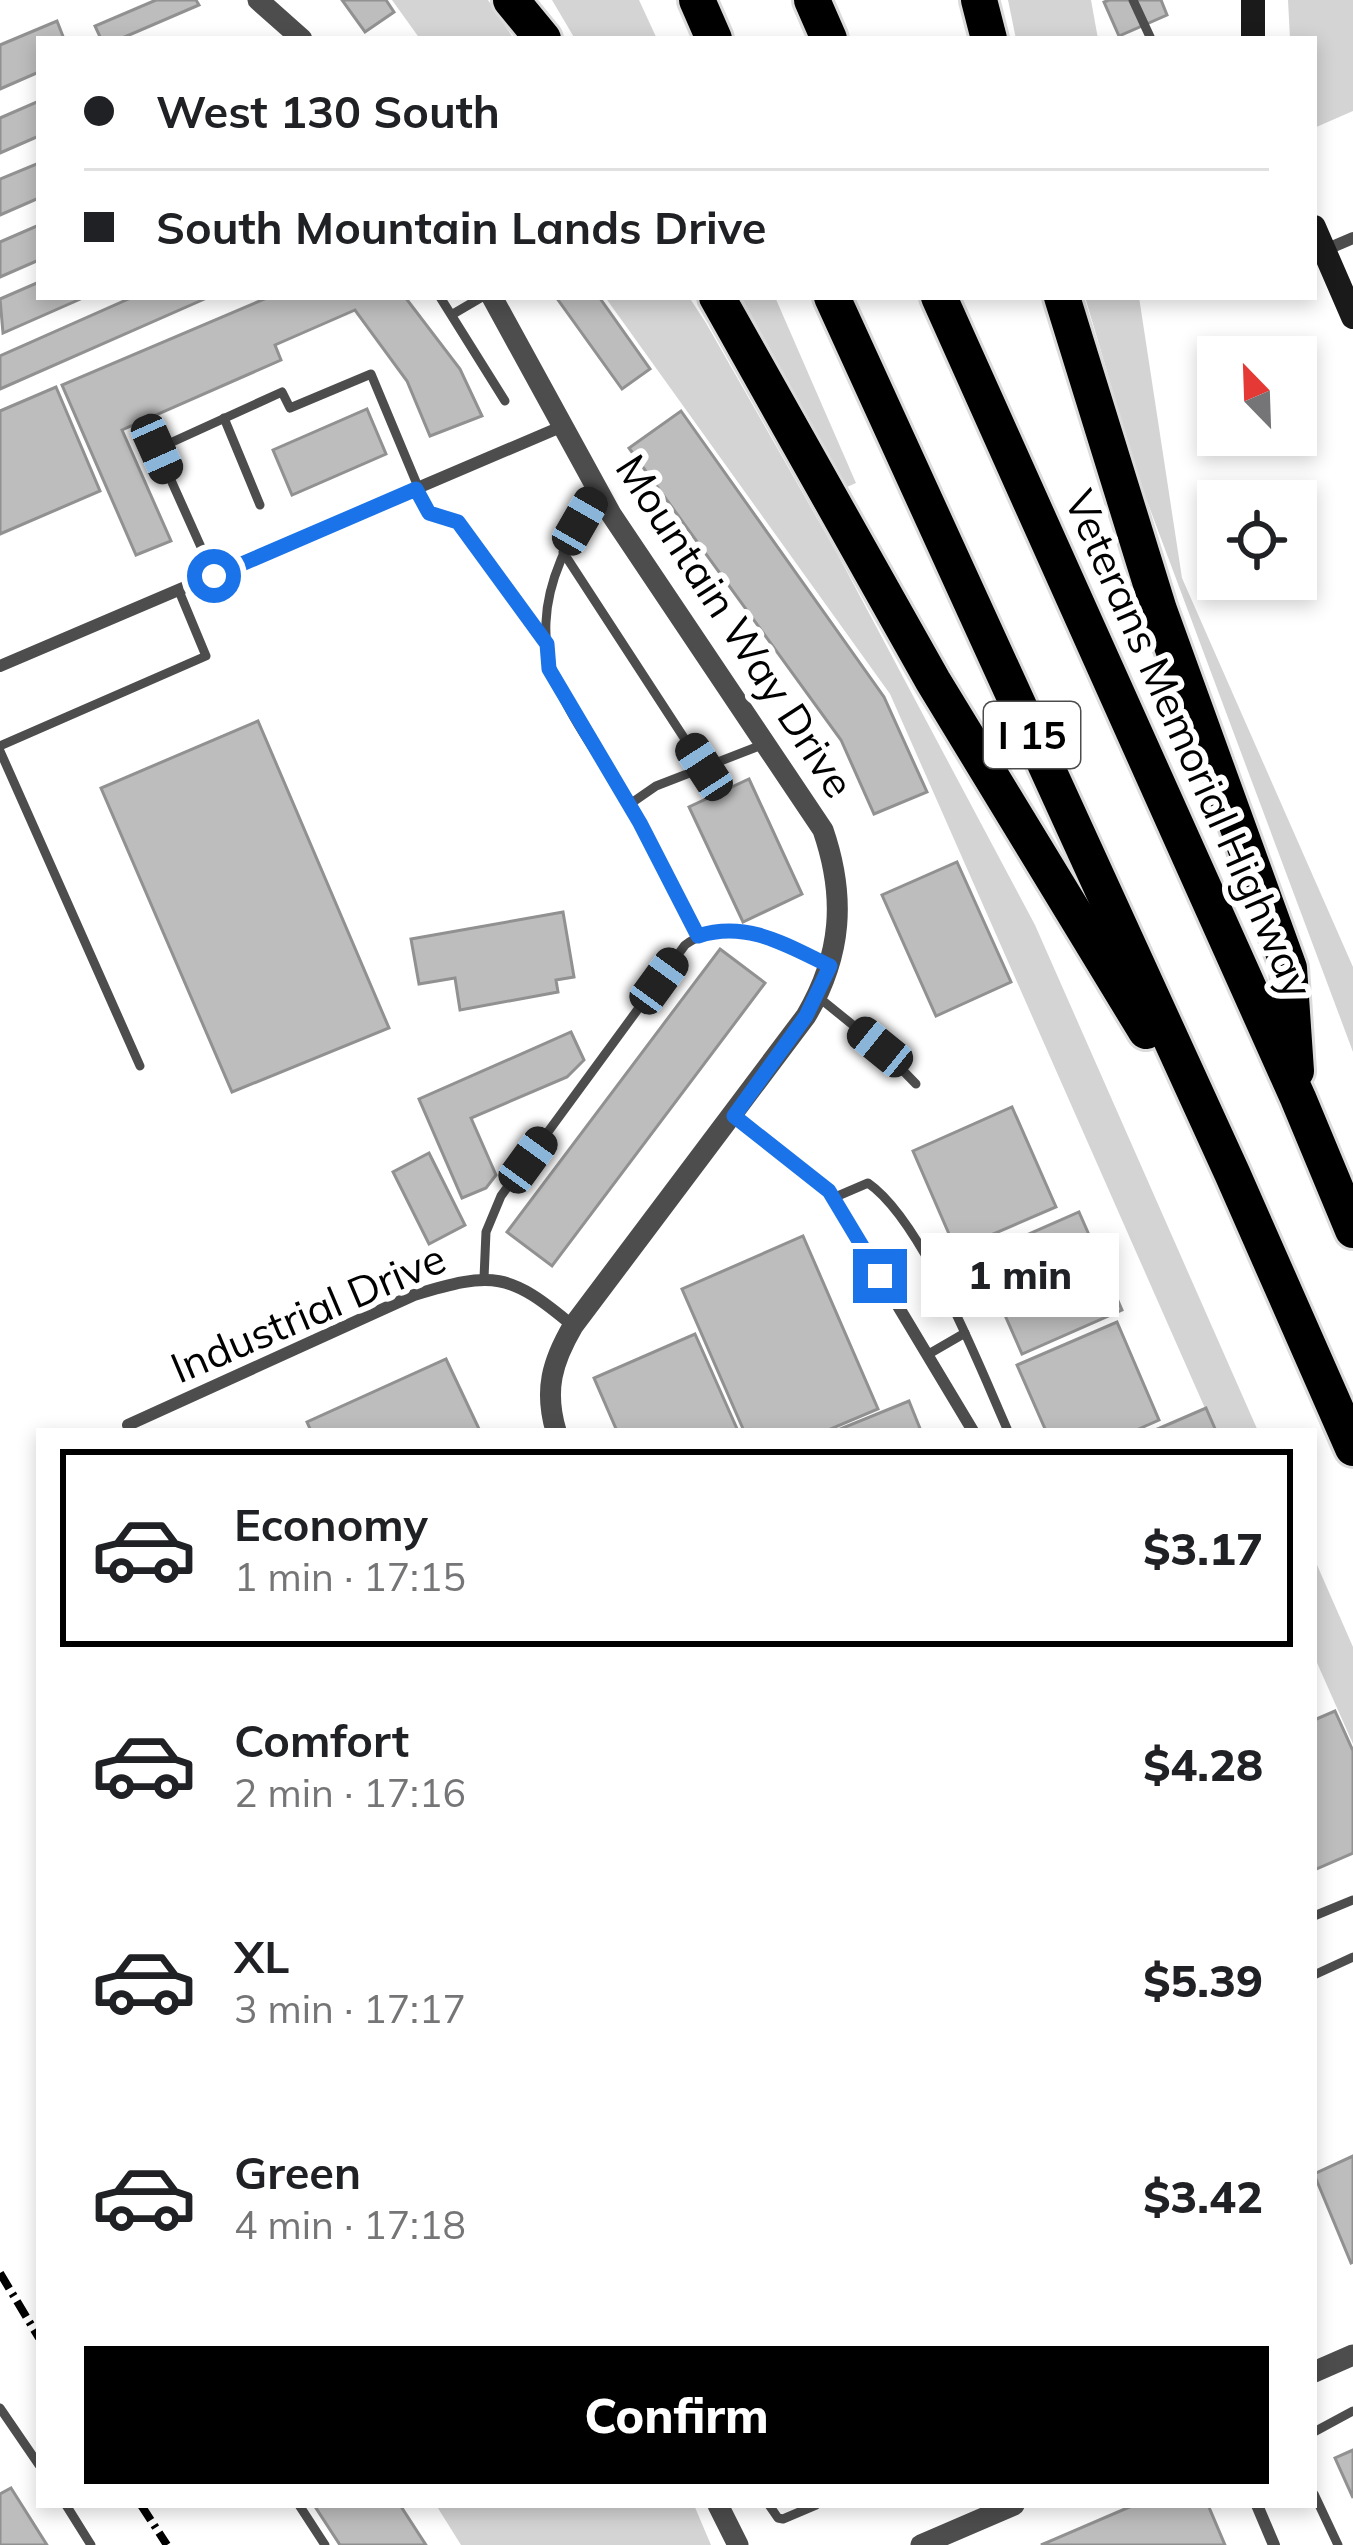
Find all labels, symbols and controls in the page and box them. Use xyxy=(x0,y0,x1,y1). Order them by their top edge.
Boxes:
text: West 130 South xyxy=(156,83,500,139)
text: South Mountain Lands Drive xyxy=(156,199,766,255)
north arrow xyxy=(1197,336,1317,456)
map controls xyxy=(1197,336,1317,600)
car xyxy=(126,409,188,489)
street label: Mountain Way Drive xyxy=(605,444,866,807)
button: locate xyxy=(1197,480,1317,600)
car xyxy=(546,481,614,561)
street label: Veterans Memorial Highway xyxy=(1053,482,1326,1006)
route start xyxy=(187,549,241,603)
road number: I 15 xyxy=(984,702,1080,768)
car xyxy=(669,727,739,807)
car xyxy=(623,941,695,1021)
car xyxy=(841,1010,919,1084)
car xyxy=(492,1120,564,1200)
street label: Industrial Drive xyxy=(163,1231,453,1394)
callout: 1 min xyxy=(922,1234,1120,1318)
route end xyxy=(853,1249,907,1303)
text: 1 min xyxy=(968,1250,1072,1299)
icon: car xyxy=(90,1494,198,1602)
text: Economy xyxy=(234,1496,428,1552)
text: $3.17 xyxy=(1143,1520,1263,1576)
text: 1 min · 17:15 xyxy=(234,1552,466,1601)
icon: car xyxy=(90,1710,198,1818)
text: Comfort xyxy=(234,1712,409,1768)
text: $4.28 xyxy=(1143,1736,1263,1792)
text: 2 min · 17:16 xyxy=(234,1768,466,1817)
icon: car xyxy=(90,1926,198,2034)
text: XL xyxy=(234,1928,289,1984)
text: $5.39 xyxy=(1143,1952,1263,2008)
text: 3 min · 17:17 xyxy=(234,1984,466,2033)
icon: car xyxy=(90,2142,198,2250)
text: Green xyxy=(234,2144,361,2200)
text: $3.42 xyxy=(1143,2168,1263,2224)
text: 4 min · 17:18 xyxy=(234,2200,466,2249)
button: Confirm xyxy=(84,2346,1269,2484)

